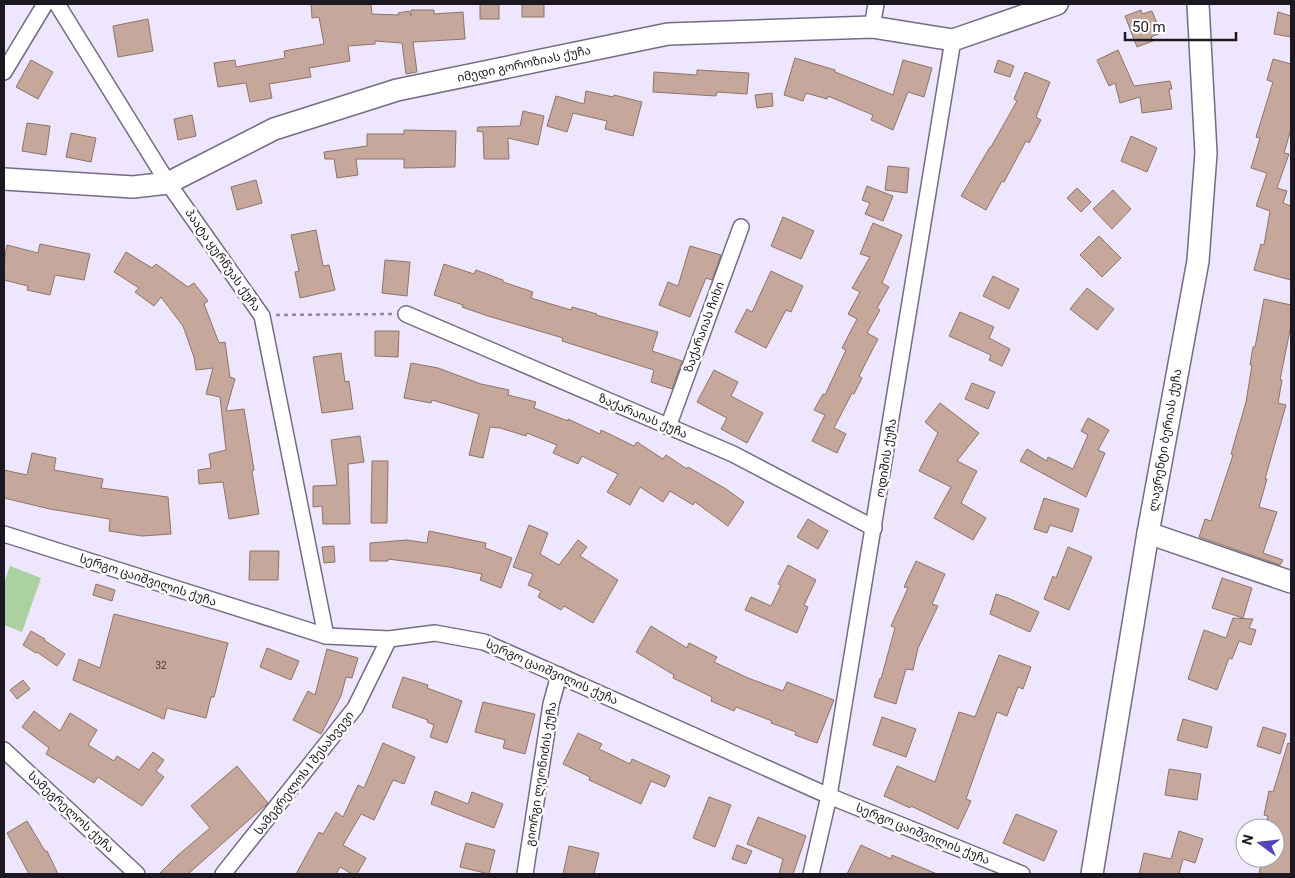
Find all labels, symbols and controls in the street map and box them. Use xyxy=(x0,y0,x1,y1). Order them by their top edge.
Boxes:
scale bar xyxy=(1125,10,1236,42)
text: 50 m xyxy=(1132,18,1166,36)
street label: იმედი გოროზიას ქუჩა xyxy=(456,43,592,86)
street label: პაატა ყურწუას ქუჩა xyxy=(182,206,264,314)
street label: ზაქარაიას ჩიხი xyxy=(681,280,727,374)
street label: ლავრენტი ბერიას ქუჩა xyxy=(1146,368,1185,513)
street label: ზაქარაიას ქუჩა xyxy=(596,391,690,441)
street label: ოდიშის ქუჩა xyxy=(873,418,900,499)
street label: სერგო ცაიშვილის ქუჩა xyxy=(77,551,218,610)
street label: სერგო ცაიშვილის ქუჩა xyxy=(483,636,620,708)
house number: 32 xyxy=(155,660,167,671)
street label: გიორგი ლეონიძის ქუჩა xyxy=(523,701,560,847)
street label: სამეგრელოს I შესახვევი xyxy=(251,708,358,838)
street label: სამეგრელოს ქუჩა xyxy=(24,769,117,856)
street label: სერგო ცაიშვილის ქუჩა xyxy=(854,801,992,868)
north arrow xyxy=(1235,818,1285,868)
text: N xyxy=(1238,833,1256,846)

